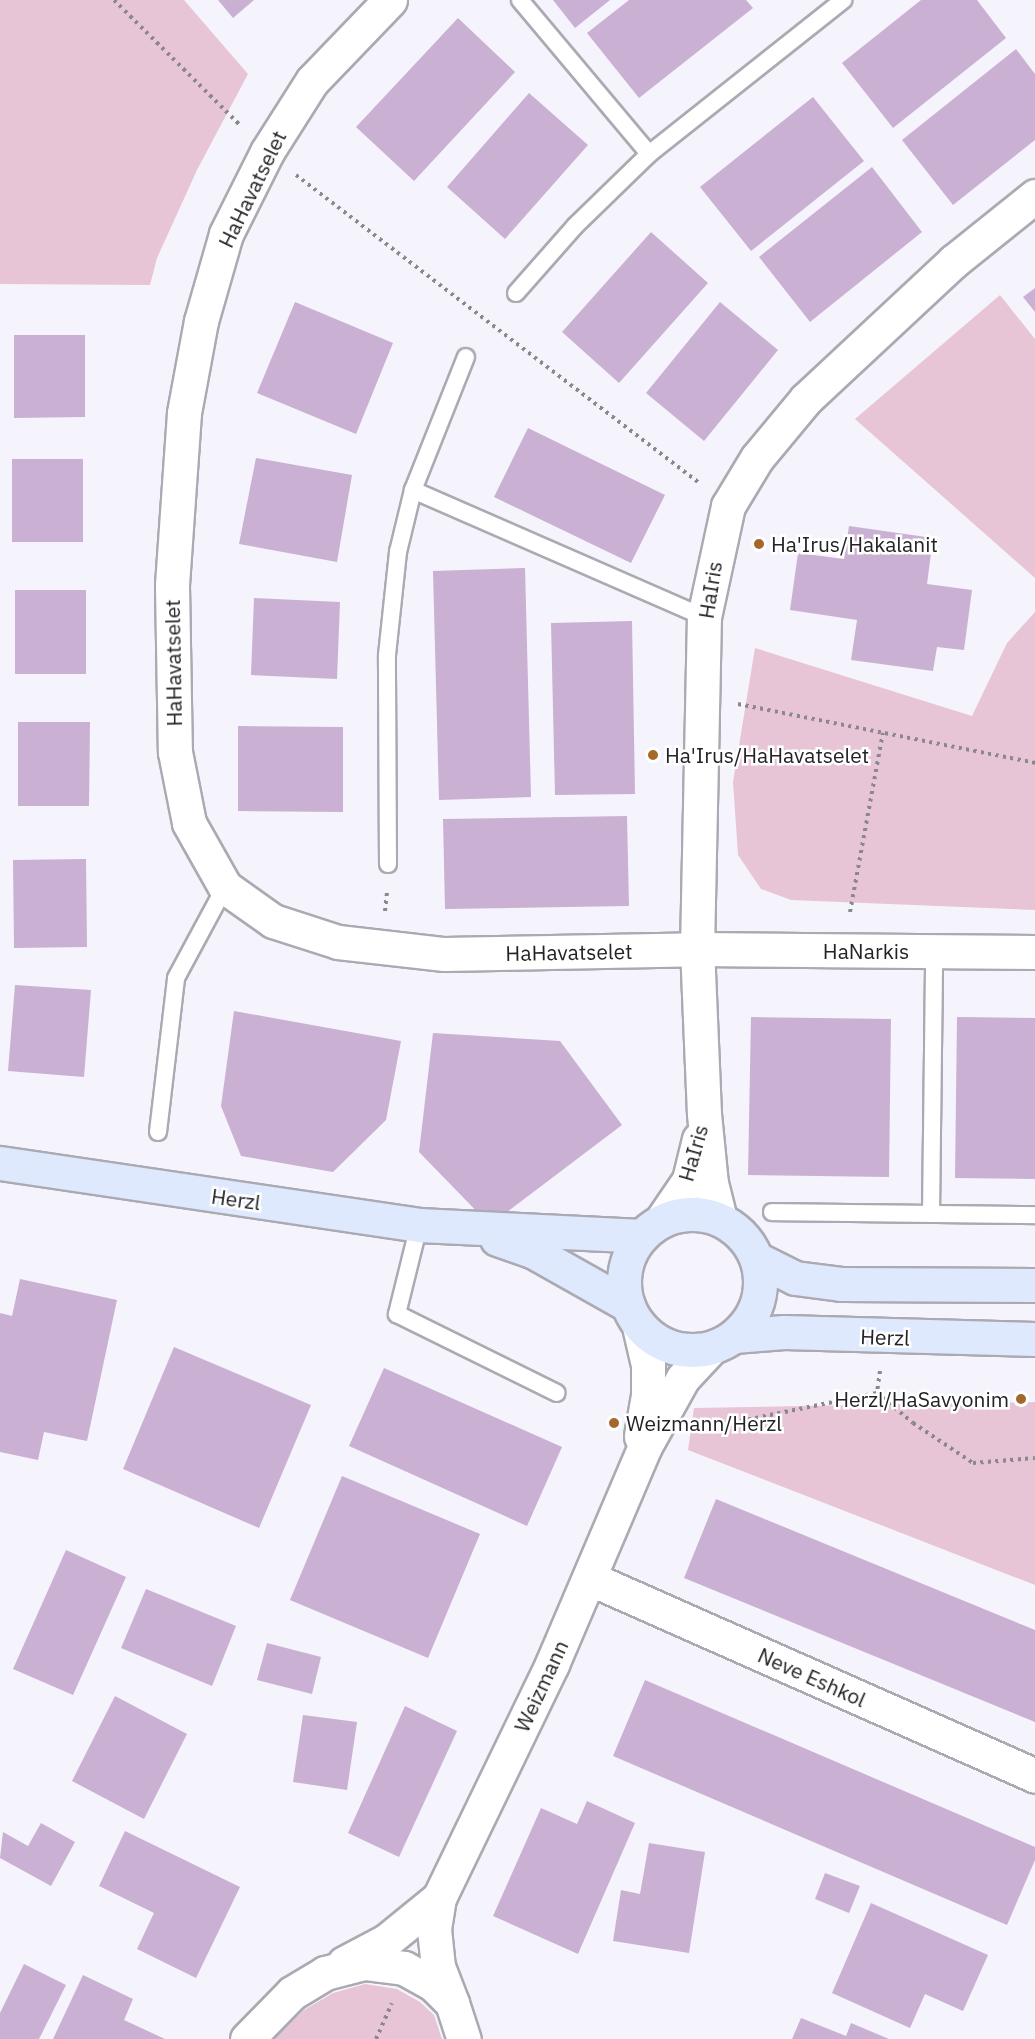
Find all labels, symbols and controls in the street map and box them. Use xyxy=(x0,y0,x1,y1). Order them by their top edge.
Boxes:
street label: HaHavatselet xyxy=(213,126,291,252)
place label: Ha'Irus/Hakalanit xyxy=(771,531,938,557)
marker: Ha'Irus/Hakalanit xyxy=(752,537,766,551)
street label: HaIris xyxy=(693,560,727,620)
street label: HaHavatselet xyxy=(159,599,187,727)
place label: Ha'Irus/HaHavatselet xyxy=(665,742,869,768)
marker: Ha'Irus/HaHavatselet xyxy=(646,748,660,762)
street label: HaHavatselet xyxy=(505,938,633,966)
street label: HaNarkis xyxy=(823,938,909,964)
street label: HaIris xyxy=(673,1122,713,1184)
street label: Herzl xyxy=(210,1183,262,1215)
street label: Herzl xyxy=(860,1324,910,1350)
place label: Herzl/HaSavyonim xyxy=(834,1386,1009,1412)
marker: Herzl/HaSavyonim xyxy=(1014,1392,1028,1406)
place label: Weizmann/Herzl xyxy=(626,1410,782,1436)
marker: Weizmann/Herzl xyxy=(607,1416,621,1430)
street label: Weizmann xyxy=(509,1636,573,1736)
street label: Neve Eshkol xyxy=(754,1642,870,1712)

